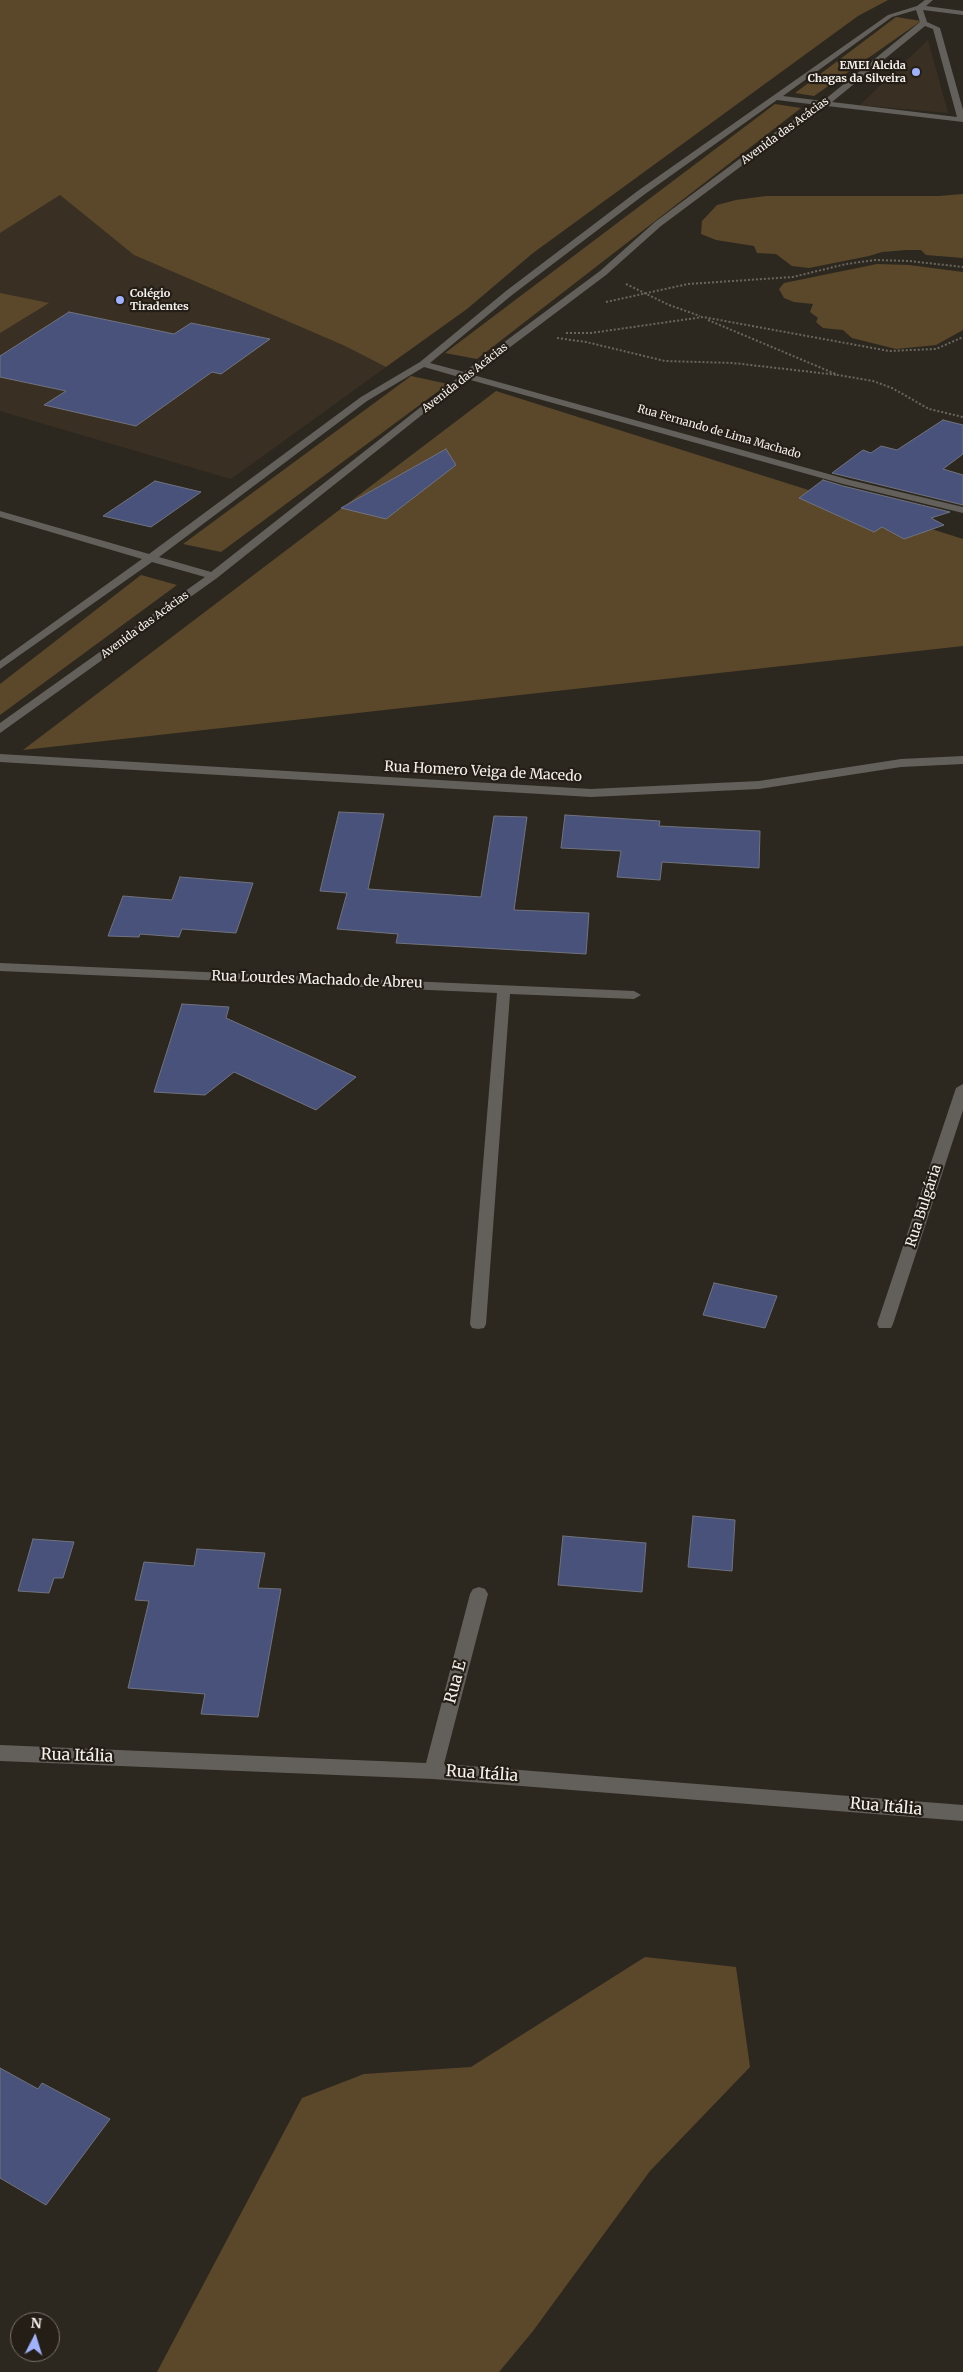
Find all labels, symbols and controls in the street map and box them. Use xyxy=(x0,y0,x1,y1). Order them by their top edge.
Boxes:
place label: EMEI Alcida Chagas da Silveira xyxy=(808,59,906,85)
marker: EMEI Alcida Chagas da Silveira xyxy=(910,66,922,78)
street label: Avenida das Acácias xyxy=(739,95,831,167)
place label: Colégio Tiradentes xyxy=(130,287,189,313)
marker: Colégio Tiradentes xyxy=(114,294,126,306)
street label: Avenida das Acácias xyxy=(419,340,511,416)
street label: Rua Fernando de Lima Machado xyxy=(636,402,802,462)
street label: Avenida das Acácias xyxy=(99,589,191,661)
street label: Rua Homero Veiga de Macedo xyxy=(384,758,582,786)
street label: Rua Lourdes Machado de Abreu xyxy=(211,968,423,992)
street label: Rua Bulgária xyxy=(903,1163,945,1249)
street label: Rua E xyxy=(441,1659,471,1705)
street label: Rua Itália xyxy=(40,1745,114,1767)
street label: Rua Itália xyxy=(445,1762,519,1786)
street label: Rua Itália xyxy=(849,1794,923,1820)
north arrow xyxy=(10,2312,60,2362)
text: N xyxy=(30,2314,43,2333)

